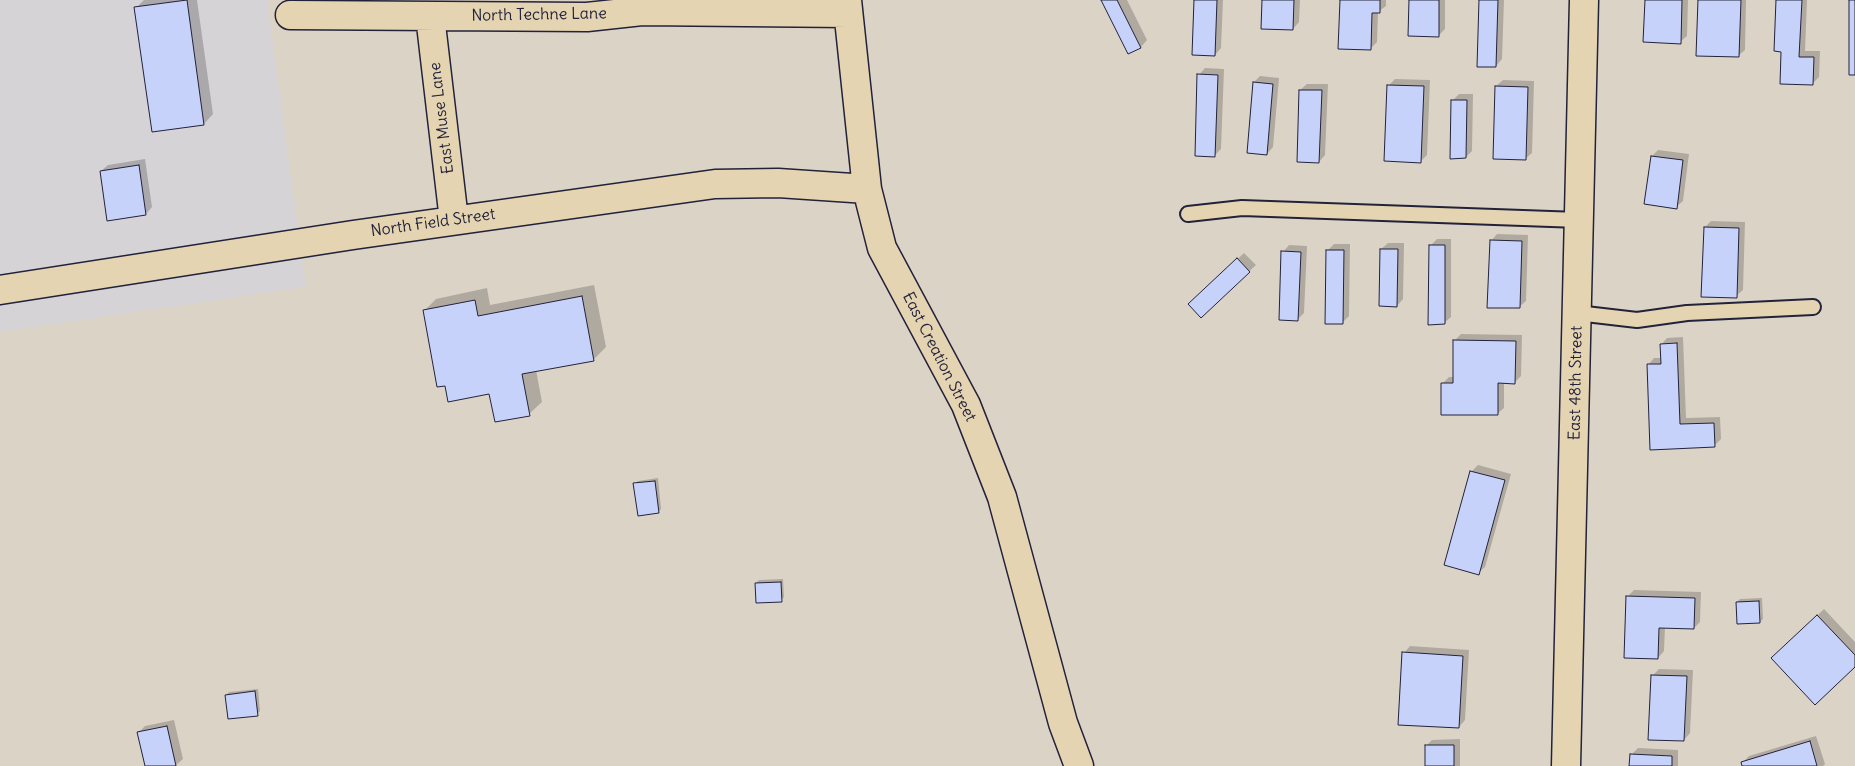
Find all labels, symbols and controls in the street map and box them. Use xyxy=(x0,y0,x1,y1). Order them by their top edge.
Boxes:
street label: North Techne Lane xyxy=(471,4,607,26)
street label: East Muse Lane xyxy=(426,61,458,175)
street label: North Field Street xyxy=(369,205,497,241)
street label: East Creation Street xyxy=(898,289,980,425)
street label: East 48th Street xyxy=(1565,326,1587,440)

